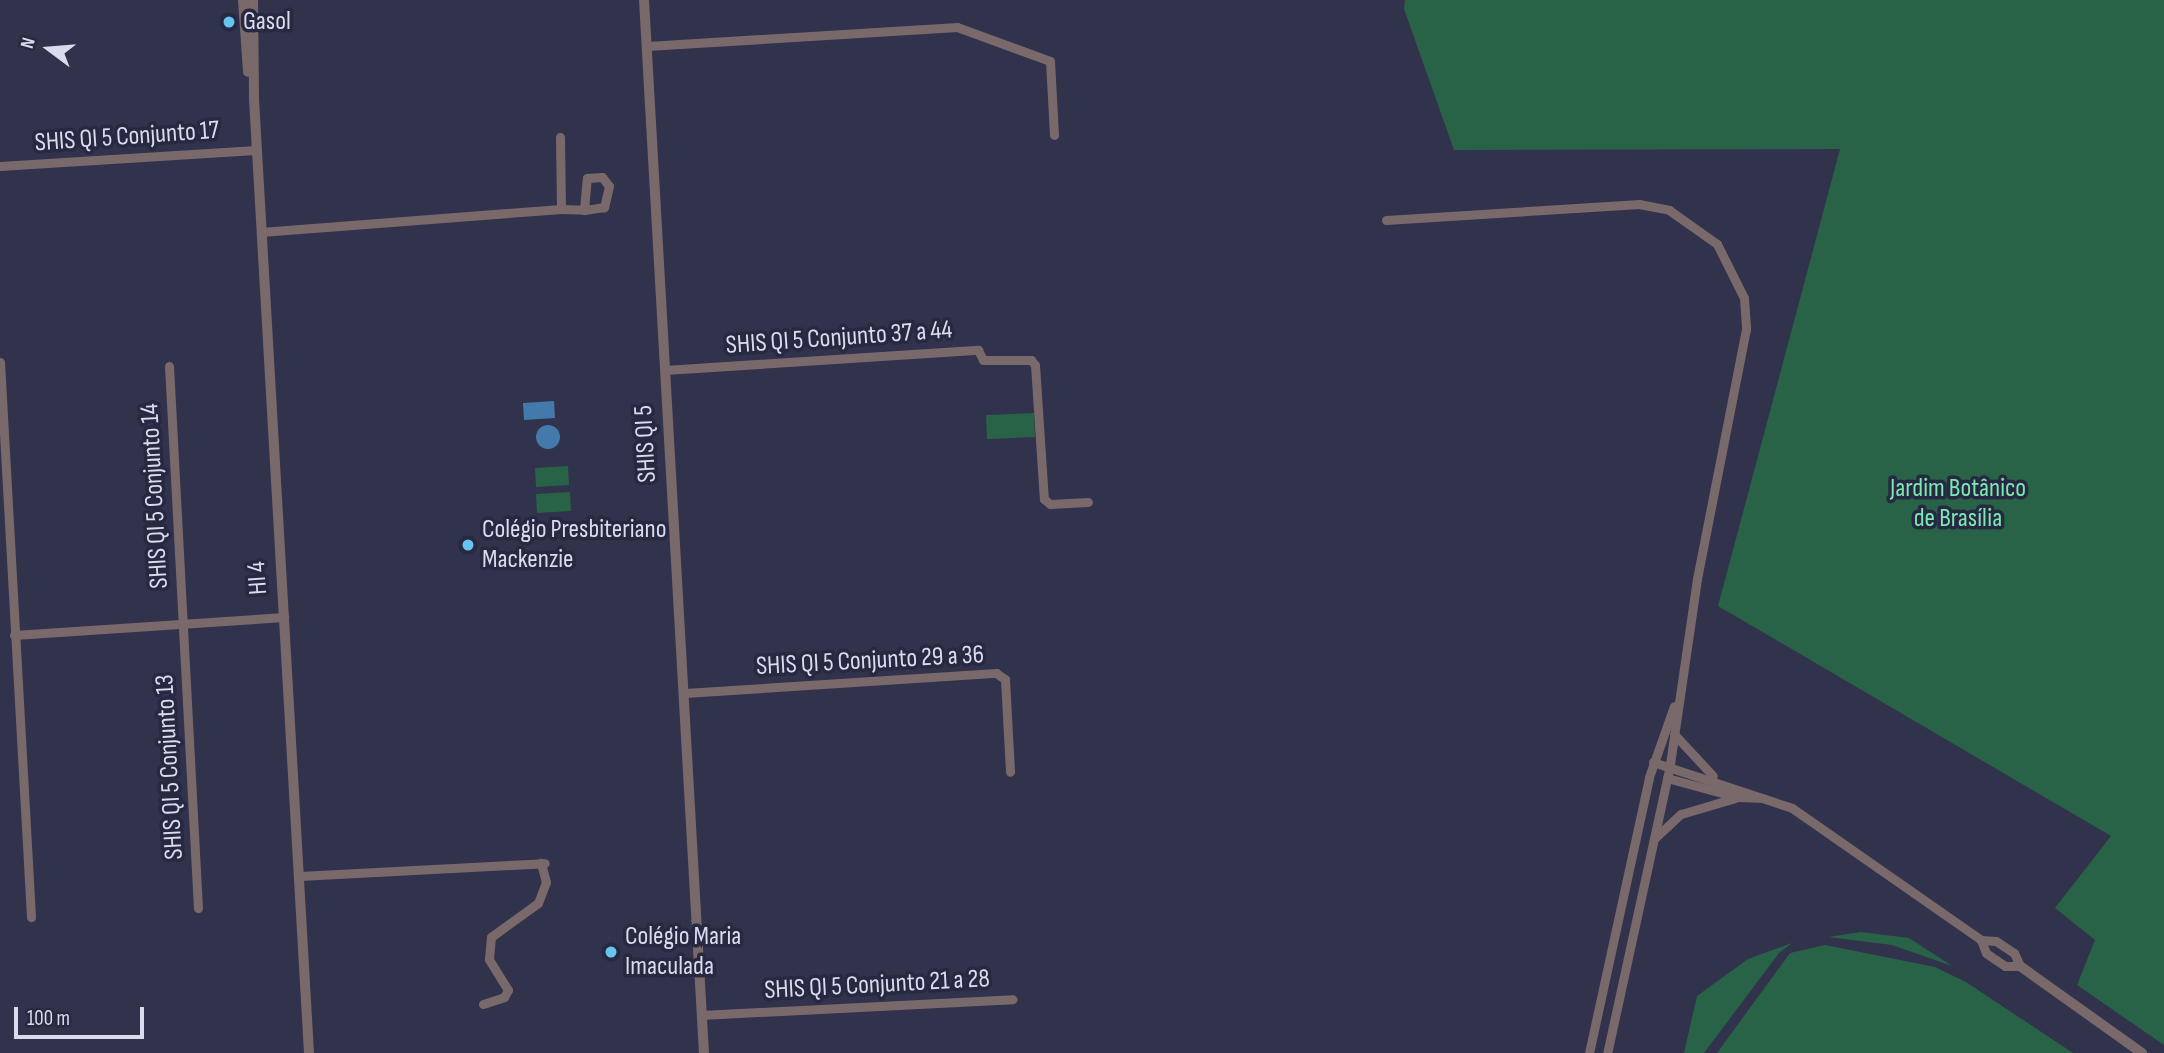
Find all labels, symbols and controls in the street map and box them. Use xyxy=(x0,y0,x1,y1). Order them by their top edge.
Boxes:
place label: Gasol xyxy=(243,6,291,38)
north arrow xyxy=(14,14,84,84)
marker: Gasol xyxy=(221,14,237,30)
text: N xyxy=(16,35,41,51)
street label: SHIS QI 5 Conjunto 17 xyxy=(34,115,220,159)
street label: SHIS QI 5 Conjunto 37 a 44 xyxy=(725,315,953,361)
street label: SHIS QI 5 Conjunto 14 xyxy=(135,403,175,589)
street label: SHIS QI 5 xyxy=(628,404,664,484)
park label: Jardim Botânico de Brasília xyxy=(1890,473,2026,534)
place label: Colégio Presbiteriano Mackenzie xyxy=(482,514,666,576)
marker: Colégio Presbiteriano Mackenzie xyxy=(460,537,476,553)
street label: HI 4 xyxy=(241,560,275,596)
street label: SHIS QI 5 Conjunto 29 a 36 xyxy=(755,639,985,683)
street label: SHIS QI 5 Conjunto 13 xyxy=(150,674,190,860)
place label: Colégio Maria Imaculada xyxy=(625,921,741,982)
marker: Colégio Maria Imaculada xyxy=(603,944,619,960)
street label: SHIS QI 5 Conjunto 21 a 28 xyxy=(764,964,990,1006)
scale bar xyxy=(18,993,147,1038)
text: 100 m xyxy=(27,1006,70,1031)

